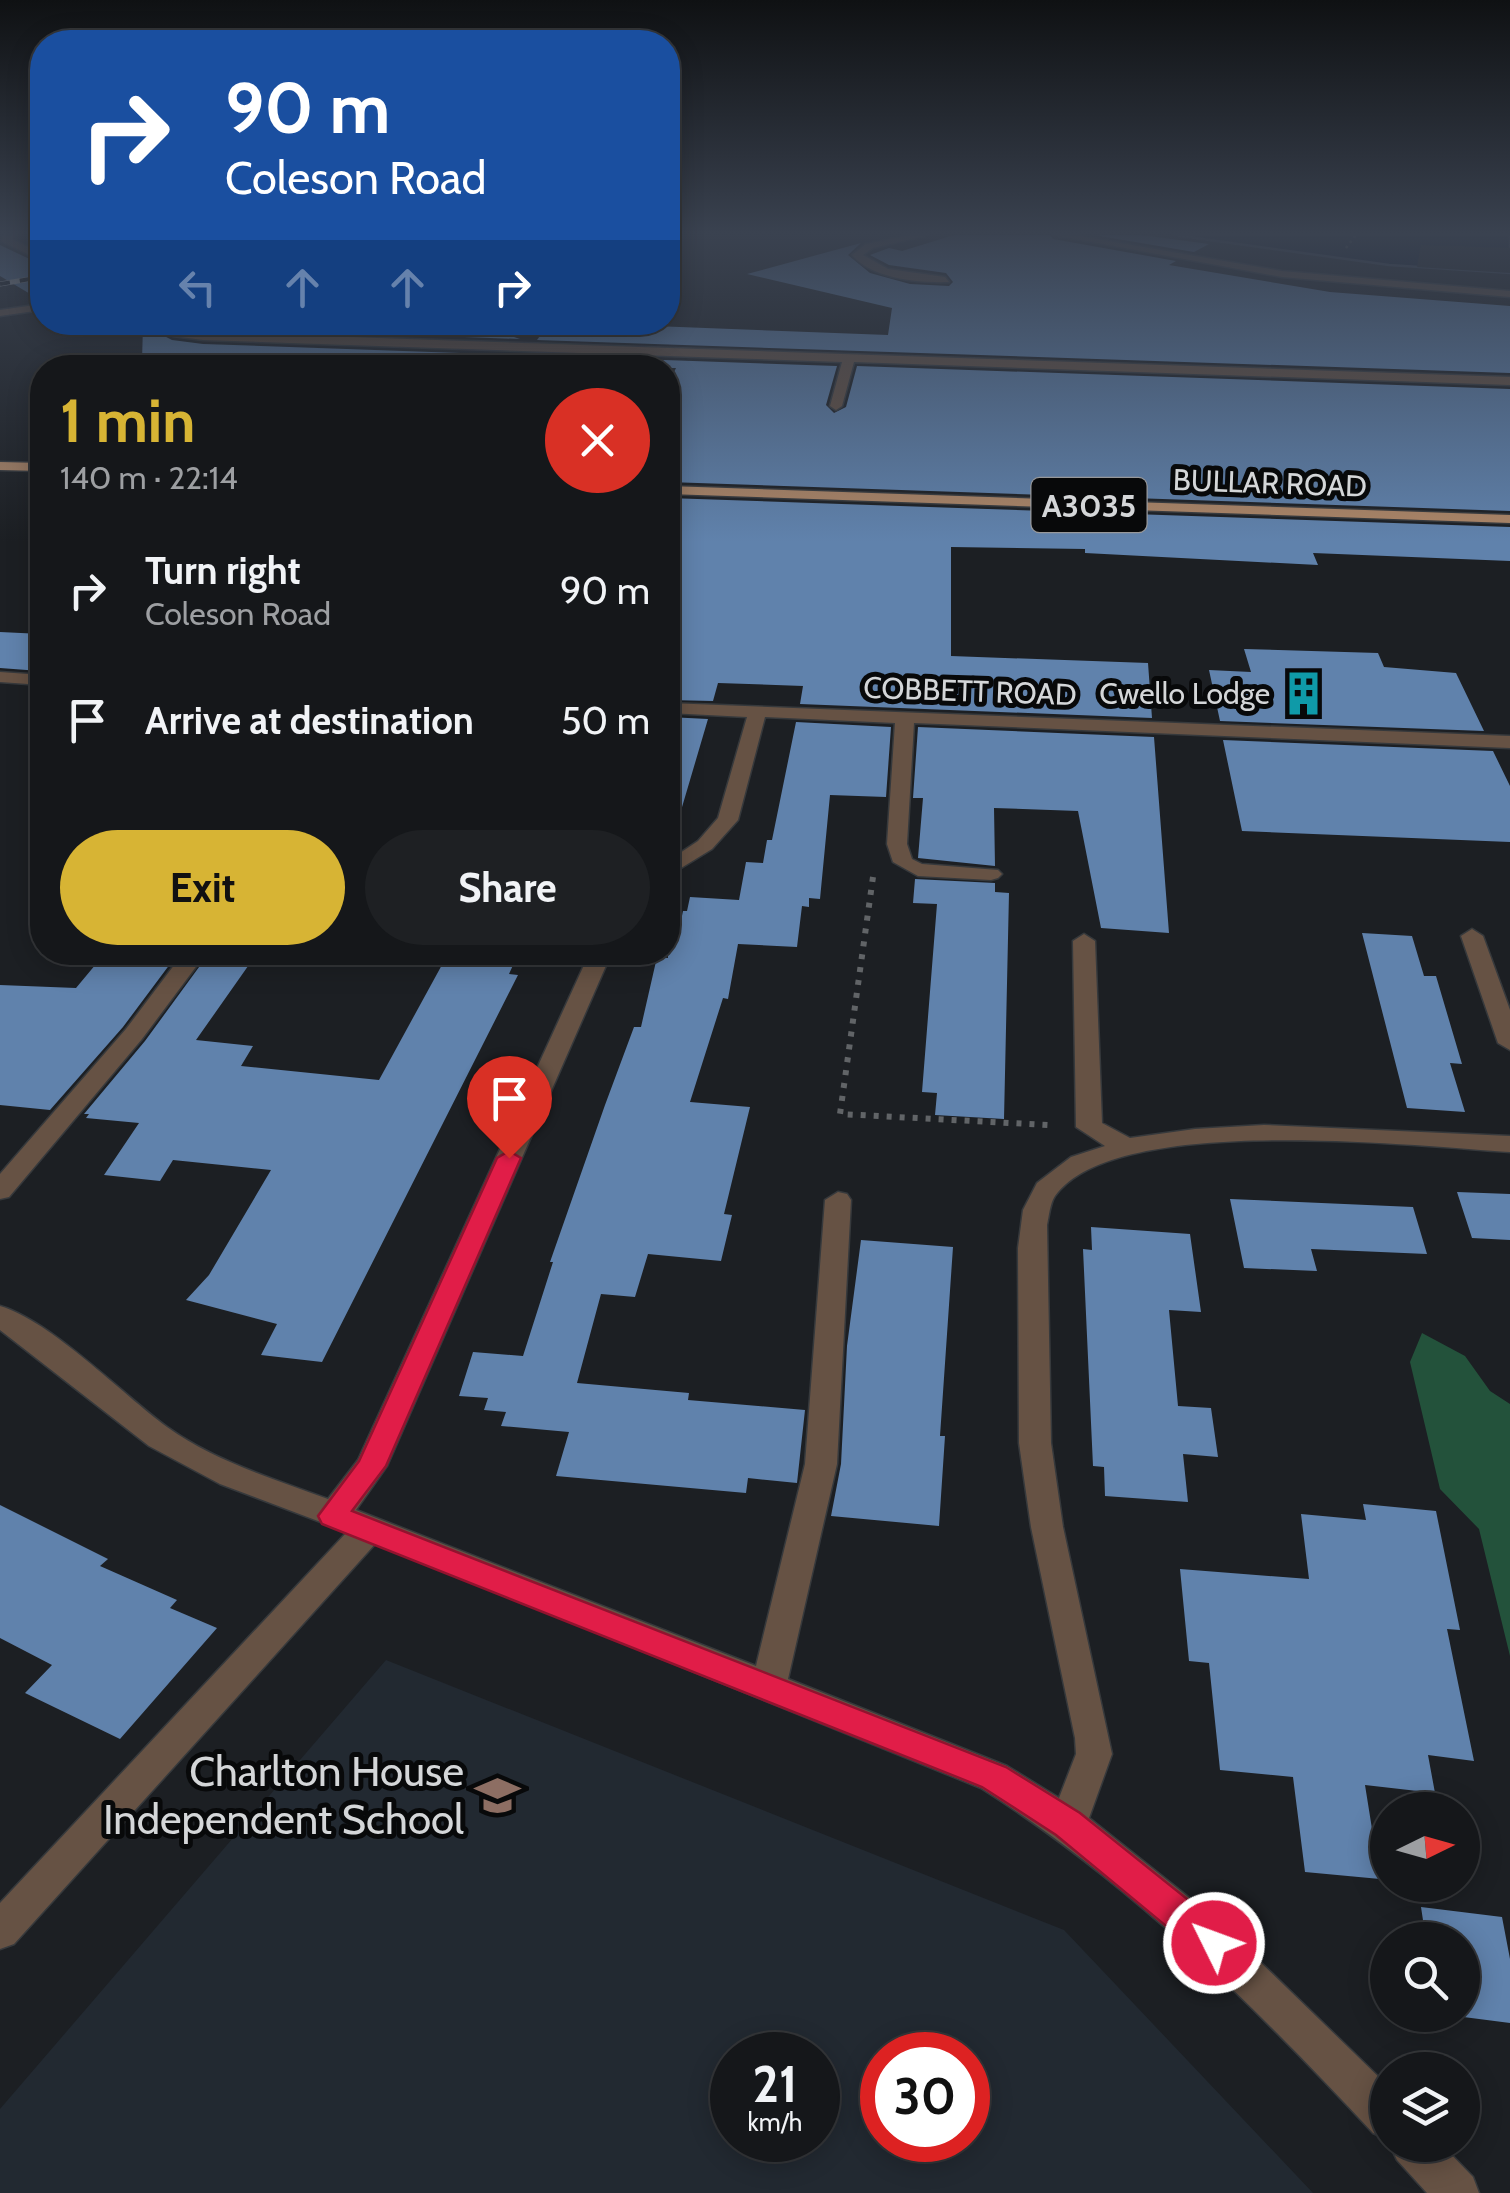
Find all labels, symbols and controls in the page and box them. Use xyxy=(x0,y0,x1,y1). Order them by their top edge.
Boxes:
text: 90 m xyxy=(225,65,390,151)
icon: right xyxy=(60,70,190,200)
text: Coleson Road xyxy=(225,151,487,205)
icon: left xyxy=(170,260,225,315)
icon: ahead xyxy=(275,260,330,315)
icon: ahead xyxy=(380,260,435,315)
icon: right xyxy=(485,260,540,315)
text: 1 min xyxy=(60,384,195,457)
button: close xyxy=(545,388,650,493)
text: 140 m · 22:14 xyxy=(60,458,238,497)
street label: BULLAR ROAD xyxy=(1172,461,1368,505)
road number: A3035 xyxy=(1032,478,1146,532)
text: Turn right xyxy=(145,547,301,594)
icon: right xyxy=(60,563,115,618)
text: 90 m xyxy=(560,567,650,614)
text: Coleson Road xyxy=(145,594,331,633)
street label: COBBETT ROAD xyxy=(863,669,1077,713)
building icon: Cwello Lodge xyxy=(1279,669,1327,717)
place label: Cwello Lodge xyxy=(1099,675,1270,712)
icon: arrive xyxy=(60,693,115,748)
text: Arrive at destination xyxy=(145,697,474,744)
text: 50 m xyxy=(561,697,650,744)
button: Exit xyxy=(60,830,345,945)
button: Share xyxy=(365,830,650,945)
pin xyxy=(467,1056,552,1159)
icon: arrive xyxy=(482,1071,537,1126)
place label: Charlton House Independent School xyxy=(103,1745,464,1845)
school or university icon: Charlton House Independent School xyxy=(473,1771,521,1819)
north arrow xyxy=(1370,1792,1480,1902)
map controls xyxy=(1370,1792,1480,2162)
position arrow xyxy=(1162,1891,1266,1995)
button: search xyxy=(1370,1922,1480,2032)
speed limit sign: 30 xyxy=(860,2032,990,2162)
button: layers xyxy=(1370,2052,1480,2162)
text: 21 xyxy=(753,2054,797,2115)
text: km/h xyxy=(748,2107,802,2137)

